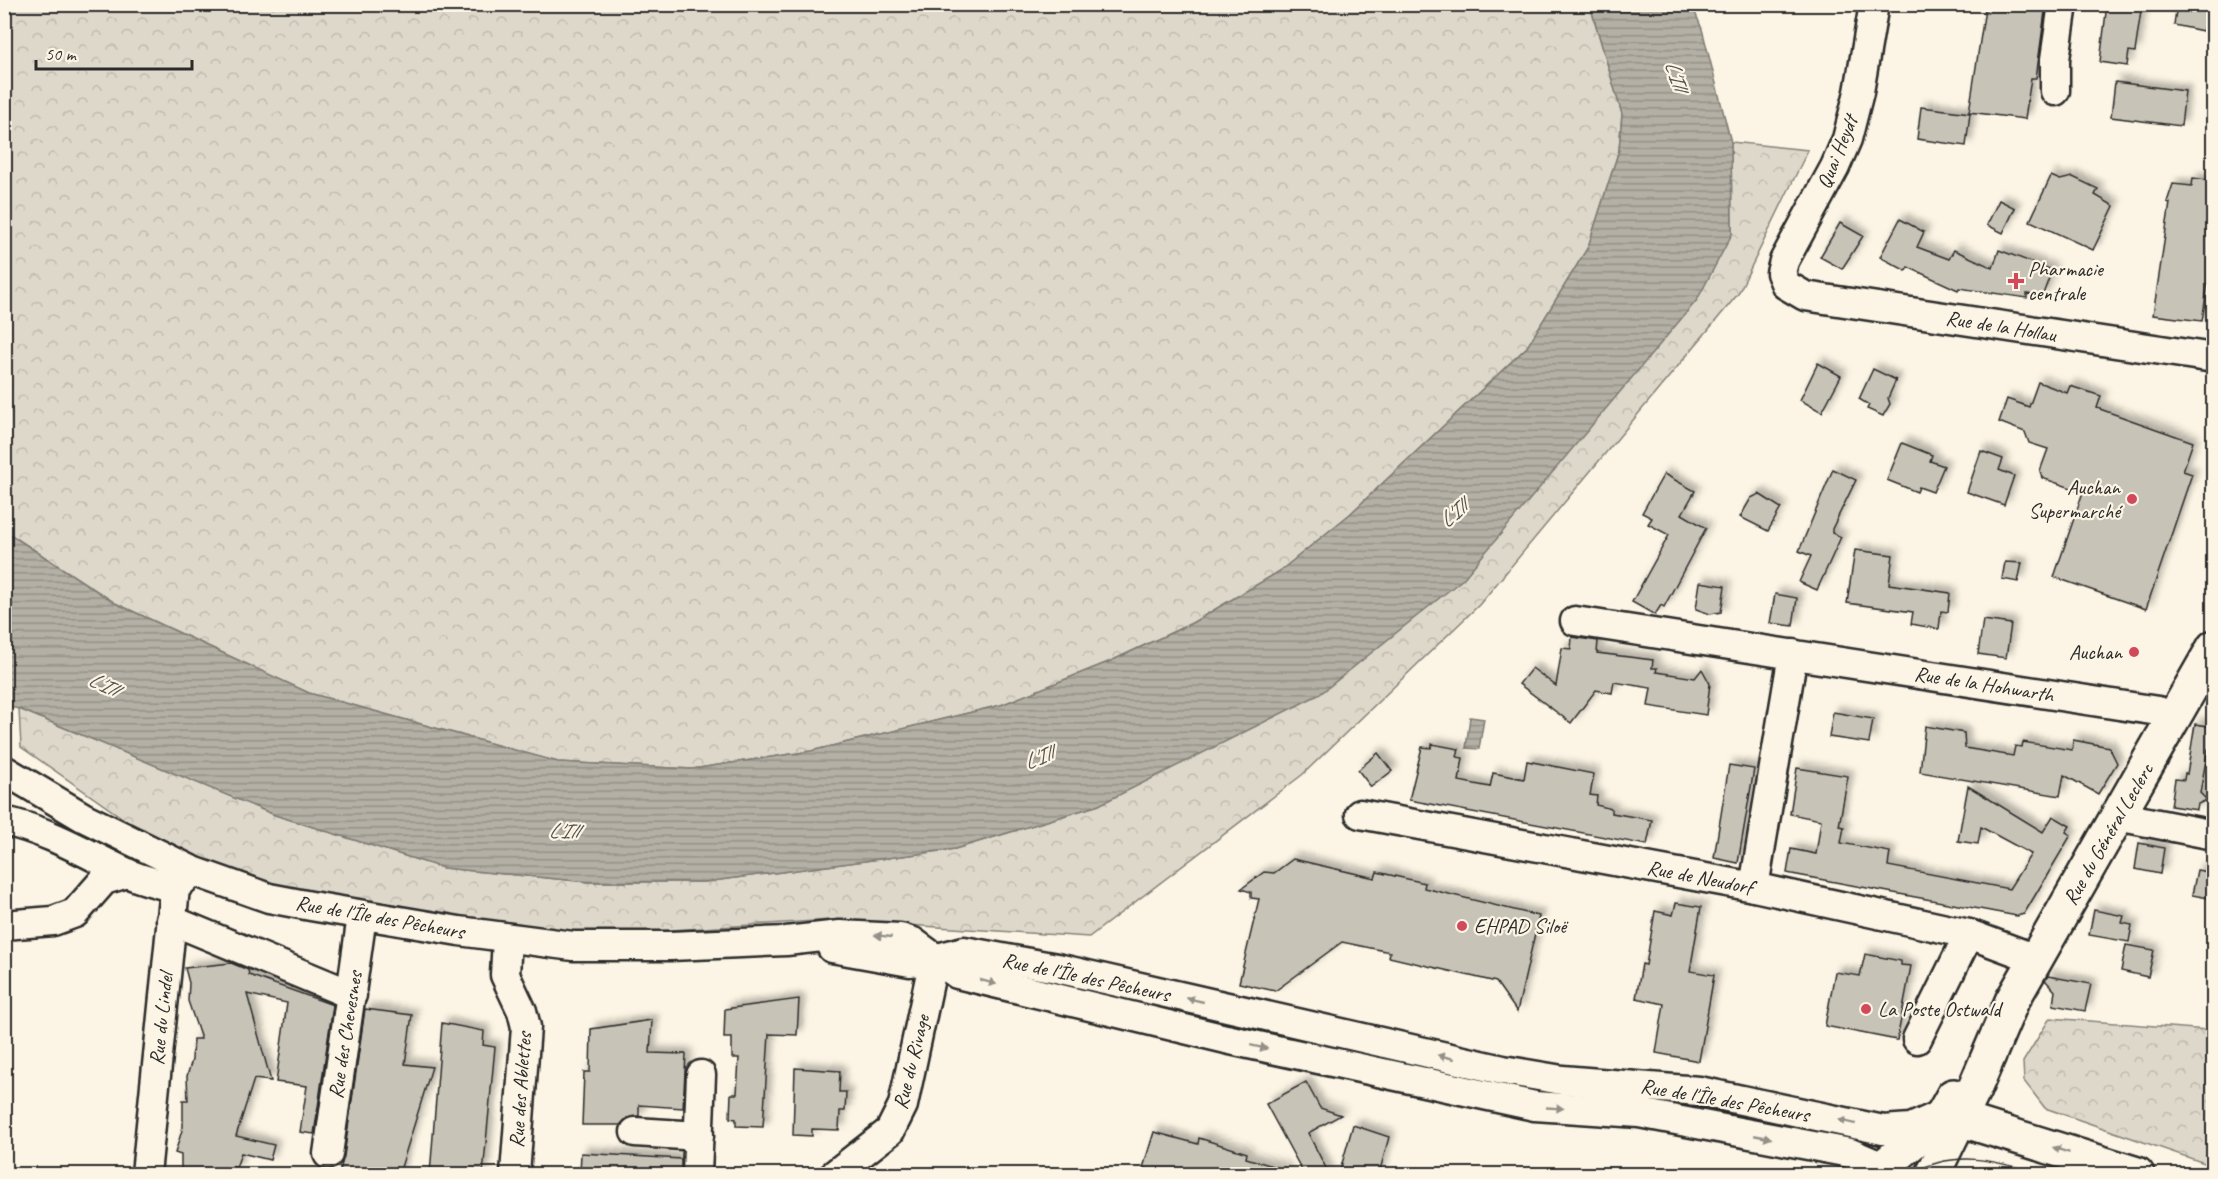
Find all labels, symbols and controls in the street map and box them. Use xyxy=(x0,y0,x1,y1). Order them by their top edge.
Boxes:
scale bar xyxy=(36,33,192,71)
text: 50 m xyxy=(45,43,78,65)
water label: L'Ill xyxy=(1658,57,1696,100)
street label: Quai Heydt xyxy=(1811,109,1865,192)
place label: Pharmacie centrale xyxy=(2028,256,2105,306)
marker: Pharmacie centrale xyxy=(2009,274,2023,288)
street label: Rue de la Hollau xyxy=(1944,304,2059,348)
place label: Auchan Supermarché xyxy=(2028,474,2123,524)
water label: L'Ill xyxy=(1433,489,1479,534)
marker: Auchan Supermarché xyxy=(2125,492,2139,506)
place label: Auchan xyxy=(2069,639,2124,665)
marker: Auchan xyxy=(2127,645,2141,659)
street label: Rue de la Hohwarth xyxy=(1912,660,2057,708)
water label: L'Ill xyxy=(84,665,129,706)
water label: L'Ill xyxy=(1019,737,1063,776)
street label: Rue du Général Leclerc xyxy=(2057,757,2160,910)
water label: L'Ill xyxy=(548,816,585,846)
street label: Rue de Neudorf xyxy=(1645,854,1760,901)
street label: Rue de l'Île des Pêcheurs xyxy=(294,889,468,945)
place label: EHPAD Siloë xyxy=(1474,913,1569,939)
marker: EHPAD Siloë xyxy=(1455,919,1469,933)
one-way arrow xyxy=(873,932,892,941)
street label: Rue de l'Île des Pêcheurs xyxy=(1000,947,1174,1008)
street label: Rue du Lindel xyxy=(143,968,179,1066)
street label: Rue des Chevesnes xyxy=(322,968,368,1100)
one-way arrow xyxy=(979,977,997,987)
one-way arrow xyxy=(1186,995,1204,1005)
place label: La Poste Ostwald xyxy=(1878,996,2004,1022)
marker: La Poste Ostwald xyxy=(1859,1002,1873,1016)
street label: Rue du Rivage xyxy=(887,1011,936,1112)
street label: Rue des Ablettes xyxy=(503,1030,537,1149)
one-way arrow xyxy=(1250,1042,1268,1052)
one-way arrow xyxy=(1437,1052,1456,1061)
street label: Rue de l'Île des Pêcheurs xyxy=(1639,1072,1813,1128)
one-way arrow xyxy=(1546,1103,1565,1112)
one-way arrow xyxy=(1837,1117,1856,1126)
one-way arrow xyxy=(1754,1133,1773,1142)
one-way arrow xyxy=(2052,1145,2070,1154)

